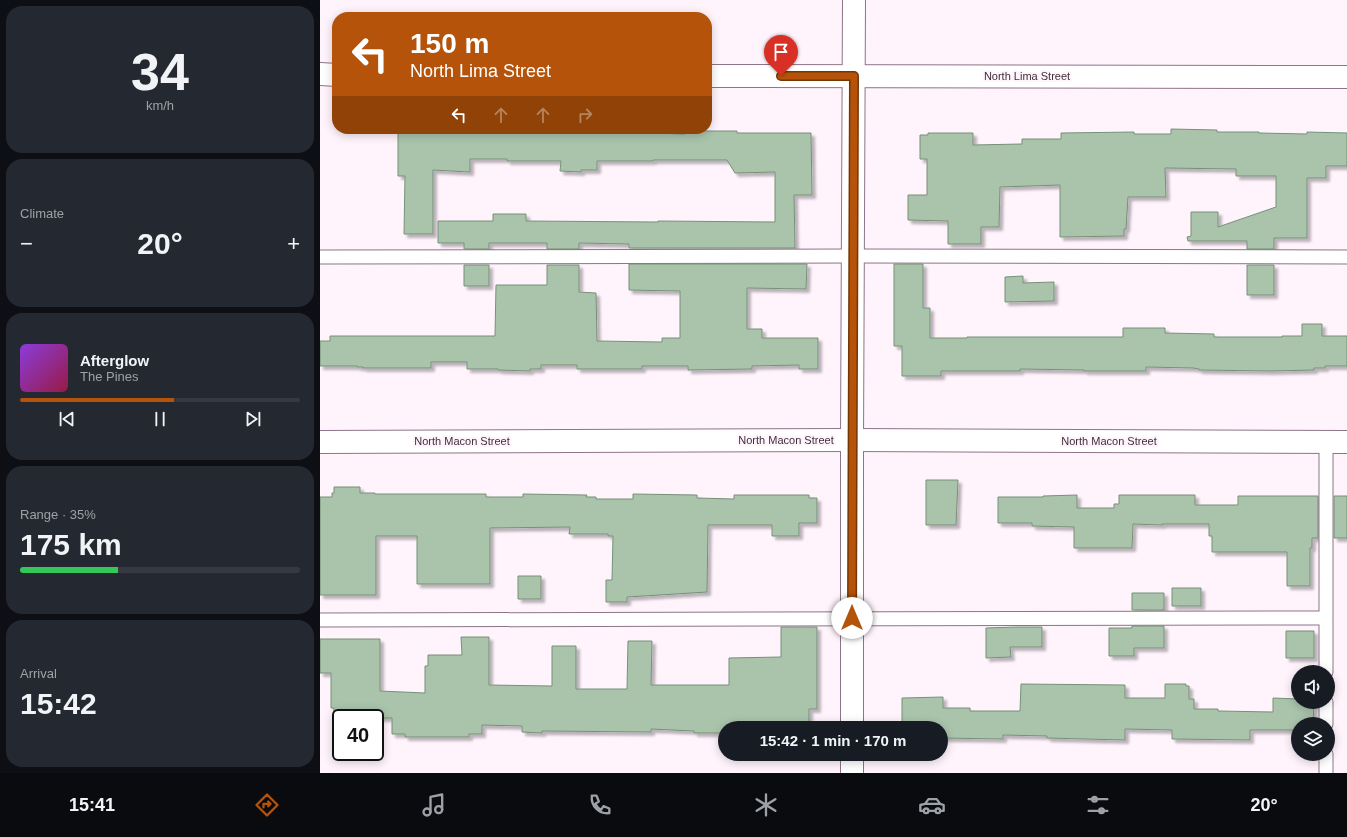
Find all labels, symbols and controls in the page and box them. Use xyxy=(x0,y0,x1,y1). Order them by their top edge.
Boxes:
icon: left xyxy=(344,28,396,80)
text: 150 m xyxy=(410,28,489,59)
pin xyxy=(764,35,798,76)
icon: arrive xyxy=(770,41,792,63)
text: 34 xyxy=(131,43,189,101)
text: North Lima Street xyxy=(410,61,551,81)
street label: North Lima Street xyxy=(984,70,1070,82)
text: km/h xyxy=(146,98,174,113)
icon: left xyxy=(448,104,470,126)
icon: ahead xyxy=(490,104,512,126)
icon: ahead xyxy=(532,104,554,126)
icon: right xyxy=(574,104,596,126)
text: Climate xyxy=(20,206,64,221)
text: 20° xyxy=(137,227,183,260)
text: − xyxy=(20,231,33,256)
text: + xyxy=(287,231,300,256)
text: Afterglow xyxy=(80,352,149,369)
text: The Pines xyxy=(80,369,139,384)
icon: previous xyxy=(56,408,78,430)
icon: pause xyxy=(149,408,171,430)
icon: next xyxy=(242,408,264,430)
street label: North Macon Street xyxy=(738,434,834,446)
street label: North Macon Street xyxy=(414,435,510,447)
street label: North Macon Street xyxy=(1061,435,1157,447)
text: Range · 35% xyxy=(20,507,96,522)
text: 175 km xyxy=(20,528,122,561)
position arrow xyxy=(831,597,873,639)
map controls xyxy=(1291,665,1335,761)
button: sound xyxy=(1291,665,1335,709)
text: Arrival xyxy=(20,666,57,681)
text: 15:42 xyxy=(20,687,97,720)
speed limit sign: 40 xyxy=(332,709,384,761)
button: layers xyxy=(1291,717,1335,761)
text: 15:42 · 1 min · 170 m xyxy=(760,732,906,749)
icon: directions xyxy=(253,791,281,819)
icon: music xyxy=(420,791,448,819)
icon: phone xyxy=(586,791,614,819)
icon: climate xyxy=(752,791,780,819)
icon: car xyxy=(918,791,946,819)
icon: filters xyxy=(1084,791,1112,819)
text: 15:41 xyxy=(69,795,115,815)
text: 20° xyxy=(1251,795,1278,815)

